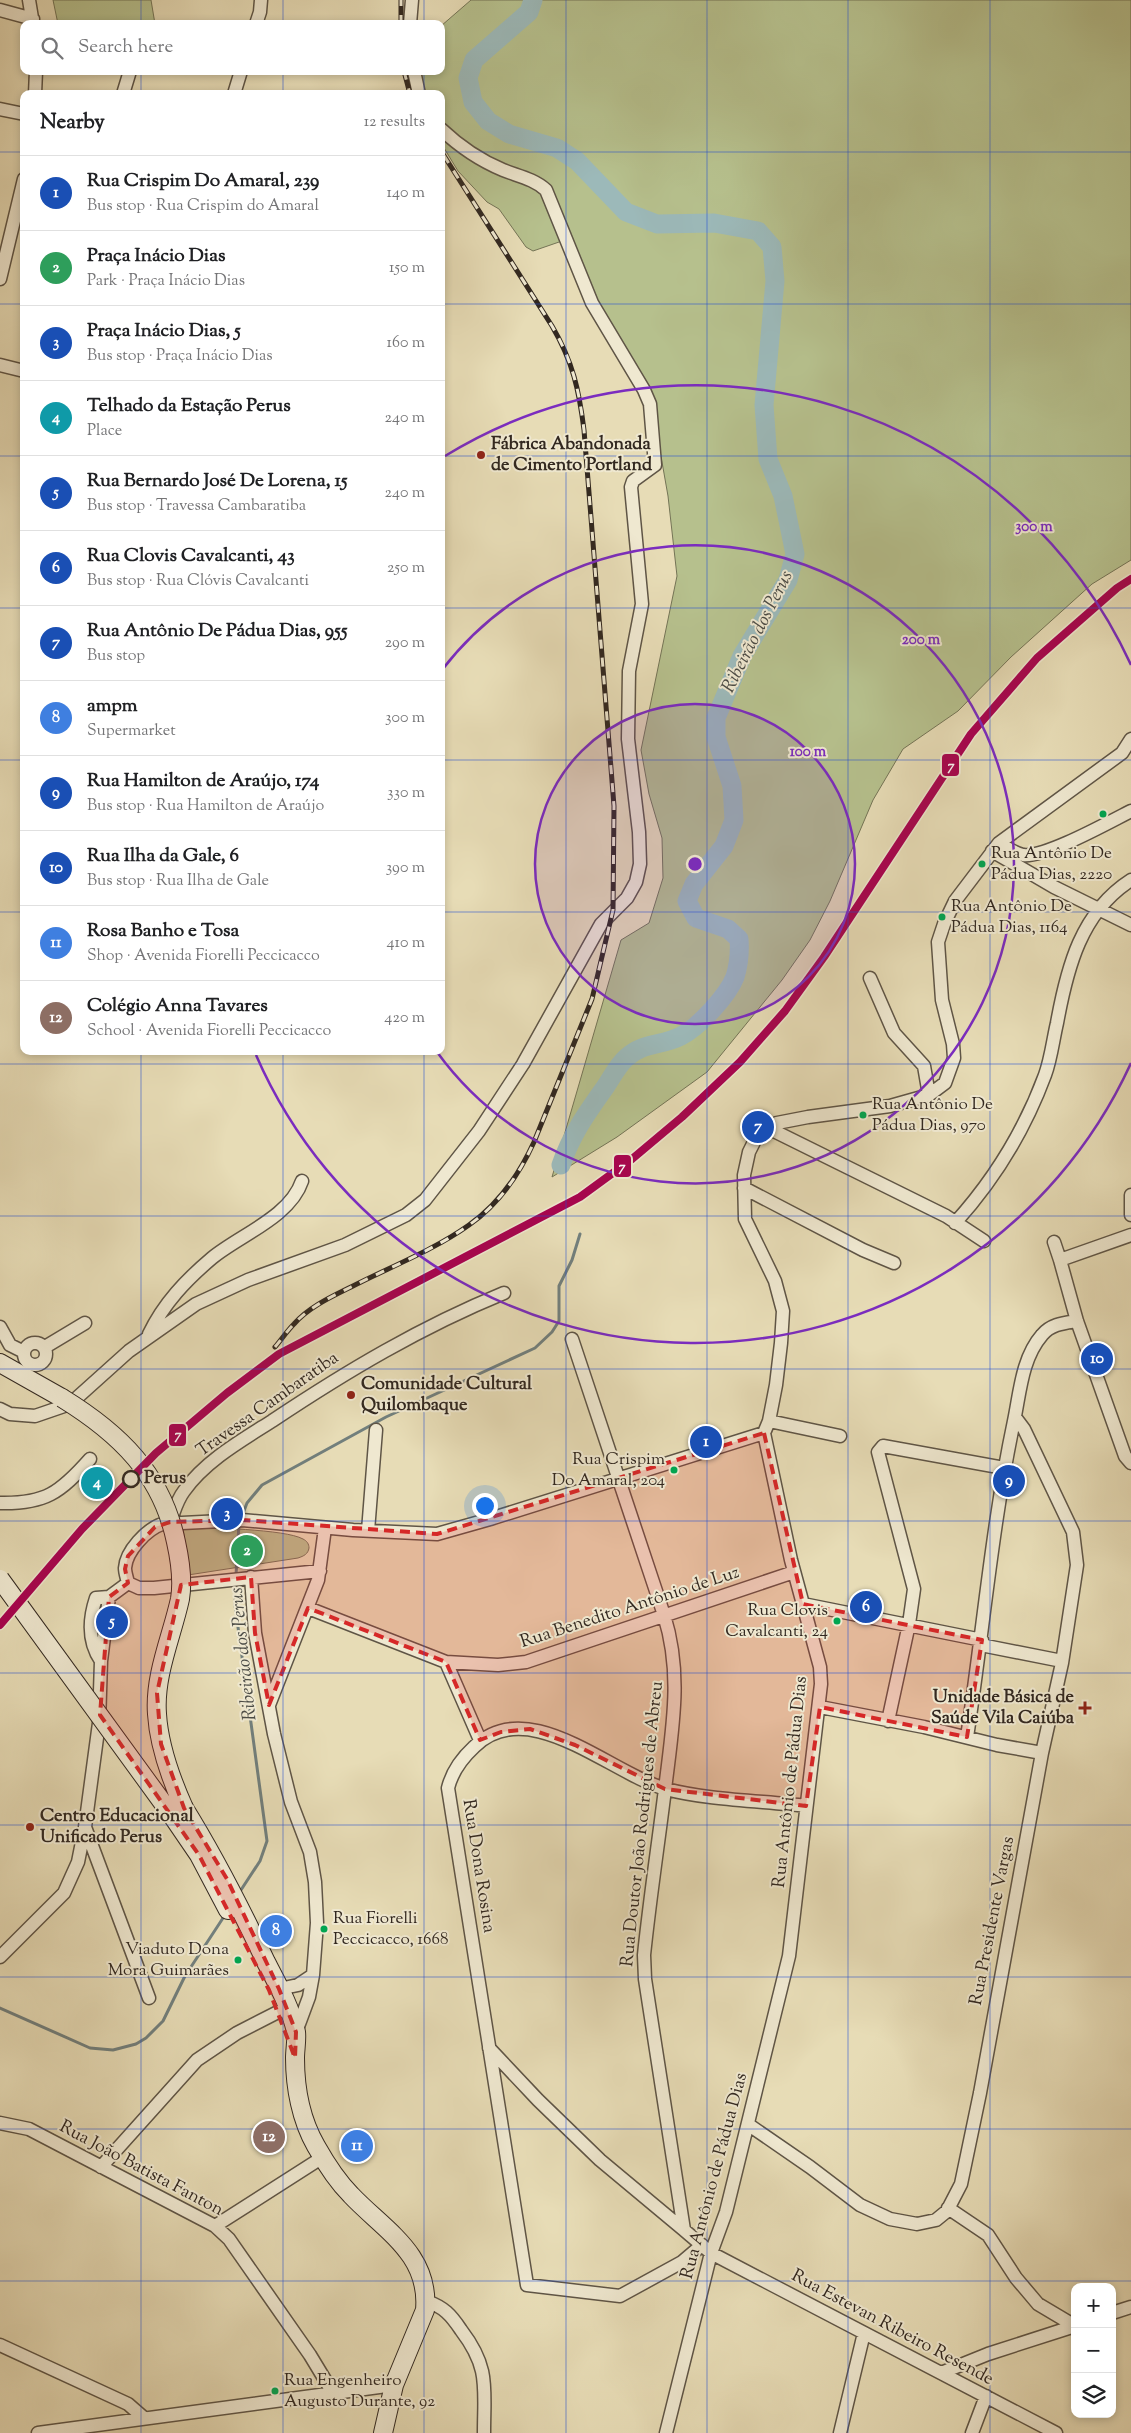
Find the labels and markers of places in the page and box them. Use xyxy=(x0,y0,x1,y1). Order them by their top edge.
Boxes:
place label: Fábrica Abandonada de Cimento Portland xyxy=(491,432,653,479)
marker: Fábrica Abandonada de Cimento Portland xyxy=(475,449,487,461)
unlabelled marker xyxy=(1098,809,1108,819)
place label: Rua Antônio De Pádua Dias, 2220 xyxy=(991,842,1112,887)
centre of rings xyxy=(686,855,704,873)
marker: Rua Antônio De Pádua Dias, 2220 xyxy=(977,859,987,869)
place label: Rua Antônio De Pádua Dias, 1164 xyxy=(951,895,1072,940)
marker: Rua Antônio De Pádua Dias, 1164 xyxy=(937,912,947,922)
place label: Rua Antônio De Pádua Dias, 970 xyxy=(872,1093,993,1138)
pin: 7 xyxy=(742,1108,774,1146)
marker: Rua Antônio De Pádua Dias, 970 xyxy=(858,1110,868,1120)
pin: 10 xyxy=(1081,1340,1113,1378)
place label: Comunidade Cultural Quilombaque xyxy=(361,1372,533,1419)
marker: Comunidade Cultural Quilombaque xyxy=(345,1389,357,1401)
pin: 1 xyxy=(690,1423,722,1461)
place label: Rua Crispim Do Amaral, 204 xyxy=(552,1448,665,1493)
pin: 9 xyxy=(993,1462,1025,1500)
pin: 4 xyxy=(81,1464,113,1502)
marker: Rua Crispim Do Amaral, 204 xyxy=(669,1465,679,1475)
place label: Perus xyxy=(144,1466,186,1492)
marker: Perus xyxy=(122,1470,140,1488)
pin: 3 xyxy=(211,1495,243,1533)
pin: 2 xyxy=(231,1532,263,1570)
pin: 6 xyxy=(850,1588,882,1626)
place label: Rua Clovis Cavalcanti, 24 xyxy=(725,1599,828,1644)
pin: 5 xyxy=(96,1603,128,1641)
marker: Rua Clovis Cavalcanti, 24 xyxy=(832,1616,842,1626)
place label: Unidade Básica de Saúde Vila Caiúba xyxy=(931,1685,1075,1732)
marker: Unidade Básica de Saúde Vila Caiúba xyxy=(1078,1701,1092,1715)
place label: Centro Educacional Unificado Perus xyxy=(40,1804,195,1851)
marker: Centro Educacional Unificado Perus xyxy=(24,1821,36,1833)
place label: Rua Fiorelli Peccicacco, 1668 xyxy=(333,1907,448,1952)
pin: 8 xyxy=(260,1912,292,1950)
marker: Rua Fiorelli Peccicacco, 1668 xyxy=(319,1924,329,1934)
place label: Viaduto Dona Mora Guimarães xyxy=(108,1938,229,1983)
marker: Viaduto Dona Mora Guimarães xyxy=(233,1955,243,1965)
pin: 12 xyxy=(253,2118,285,2156)
pin: 11 xyxy=(341,2127,373,2165)
place label: Rua Engenheiro Augusto Durante, 92 xyxy=(284,2369,435,2414)
marker: Rua Engenheiro Augusto Durante, 92 xyxy=(270,2386,280,2396)

